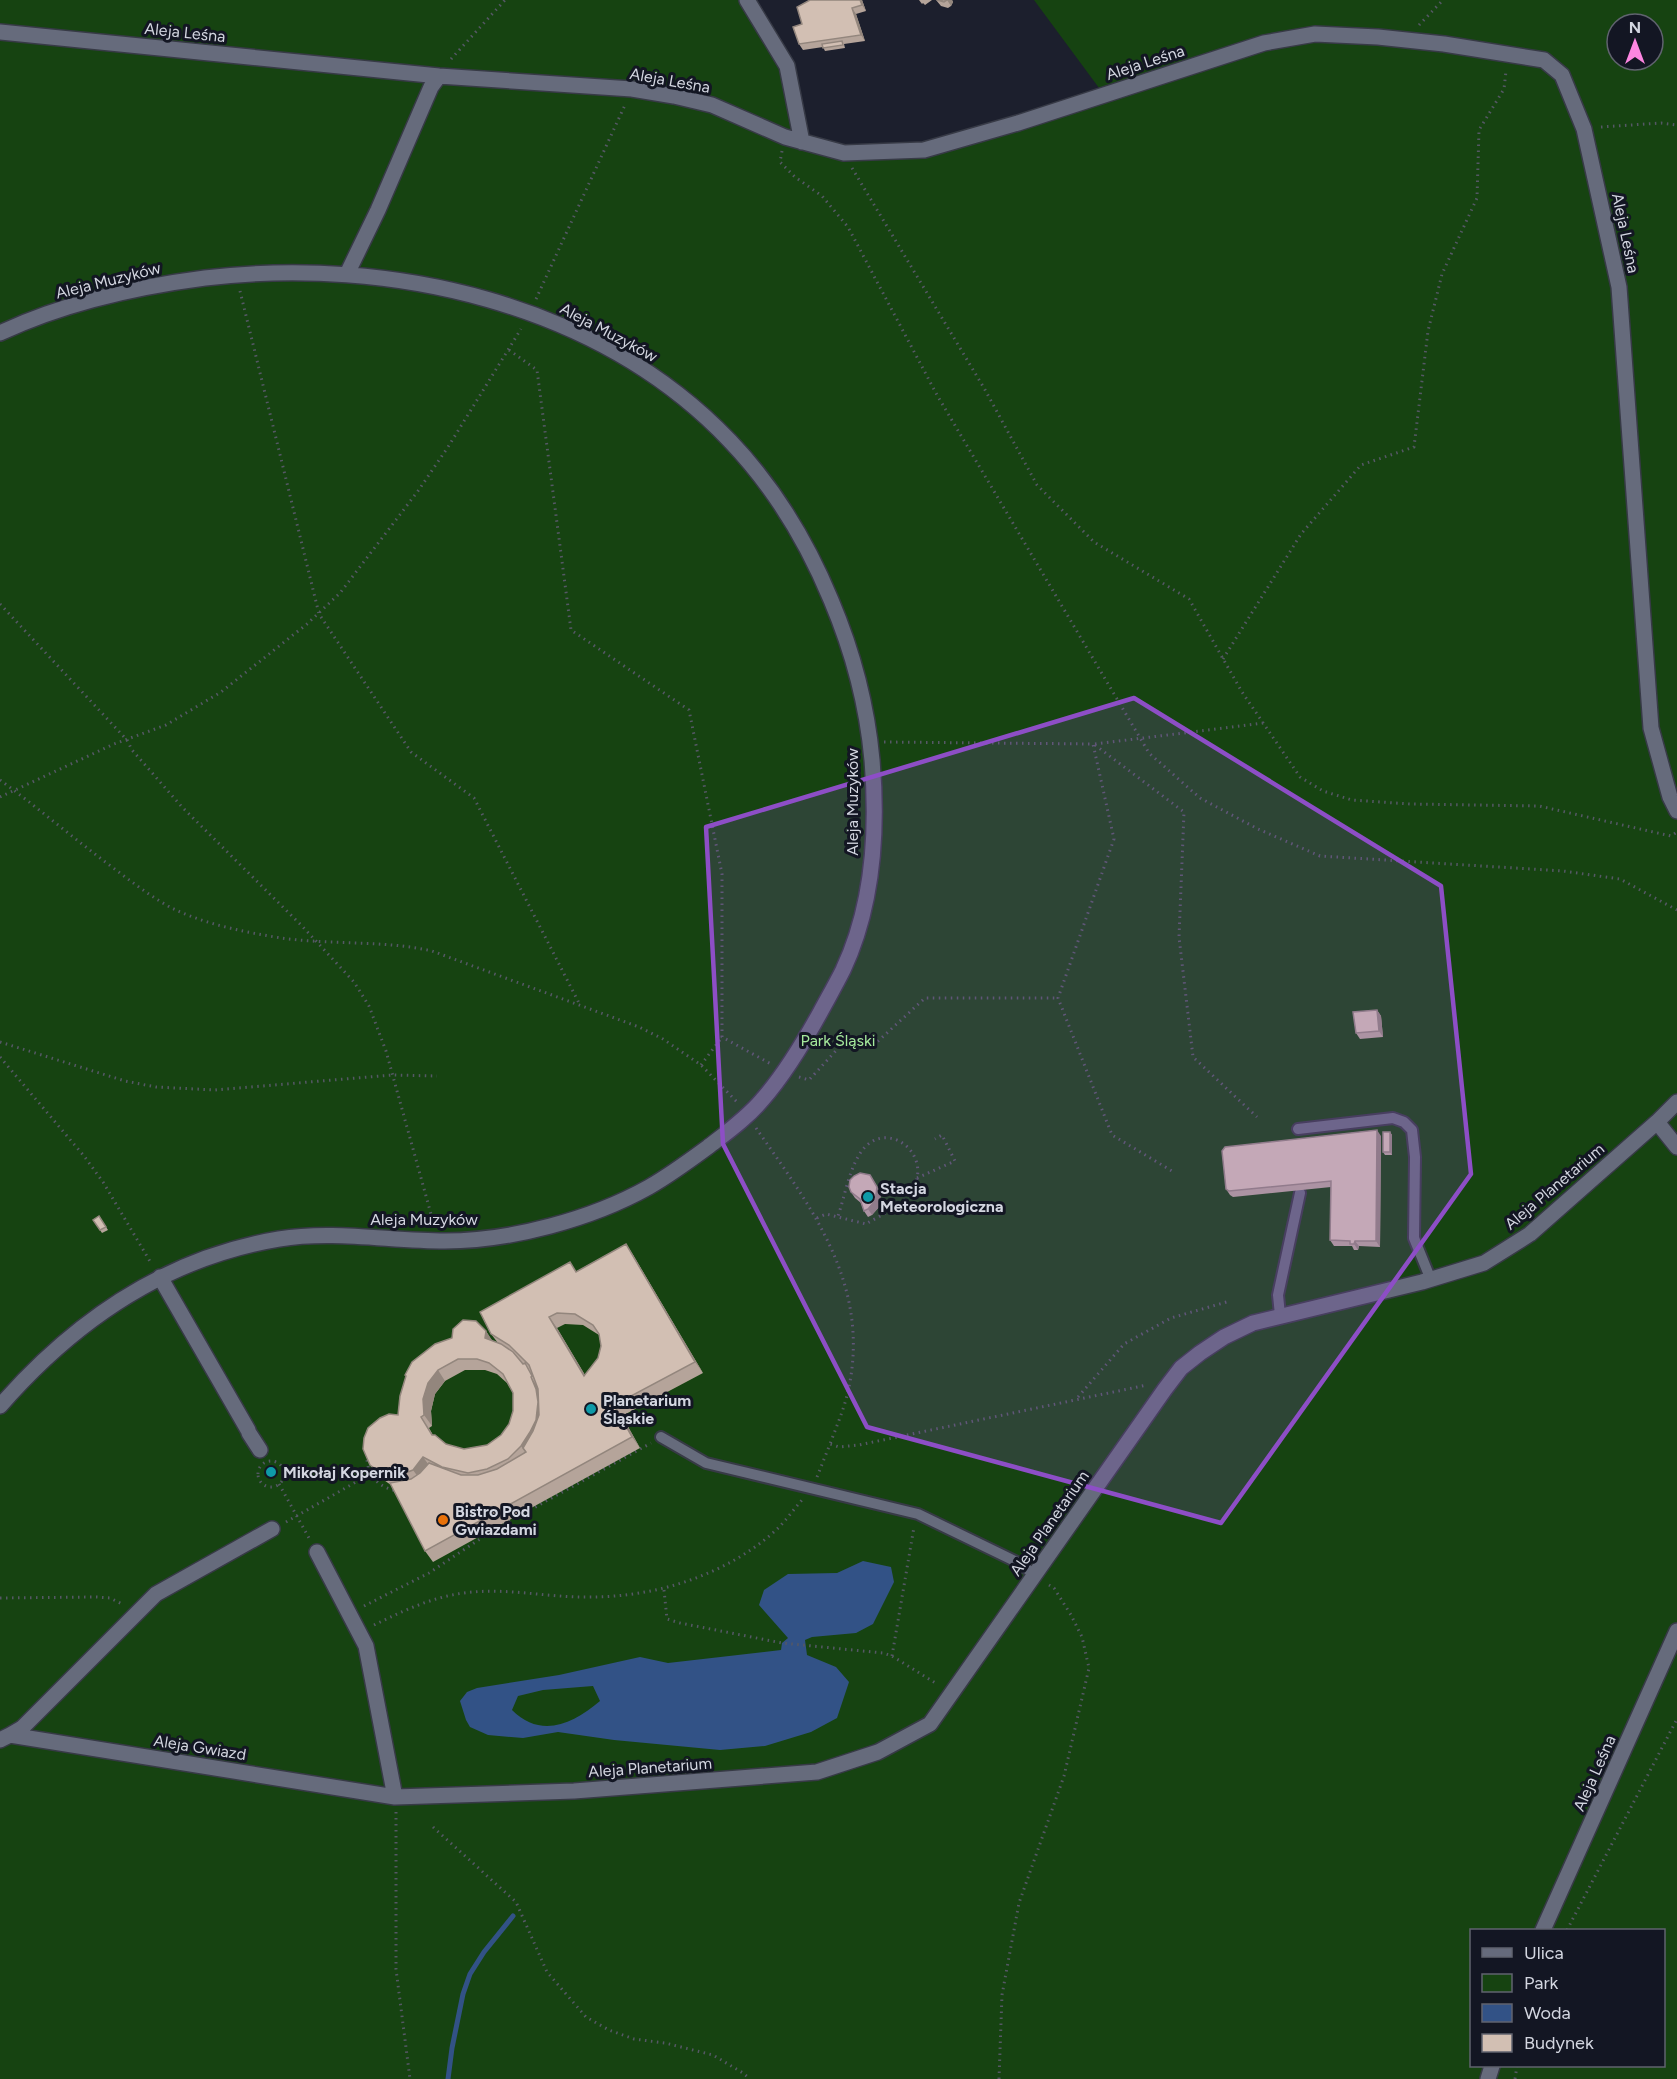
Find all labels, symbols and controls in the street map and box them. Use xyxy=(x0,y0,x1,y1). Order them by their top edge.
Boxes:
north arrow xyxy=(1605,12,1665,72)
text: N xyxy=(1629,18,1641,37)
street label: Aleja Leśna xyxy=(144,19,226,46)
street label: Aleja Leśna xyxy=(1104,41,1187,84)
street label: Aleja Leśna xyxy=(628,64,712,97)
street label: Aleja Leśna xyxy=(1608,191,1643,275)
street label: Aleja Muzyków xyxy=(54,258,163,303)
street label: Aleja Muzyków xyxy=(557,299,661,366)
street label: Aleja Muzyków xyxy=(843,748,862,856)
park label: Park Śląski xyxy=(801,1031,875,1050)
street label: Aleja Planetarium xyxy=(1501,1139,1608,1233)
place label: Stacja Meteorologiczna xyxy=(880,1179,1003,1216)
marker: Stacja Meteorologiczna xyxy=(861,1190,875,1204)
street label: Aleja Muzyków xyxy=(370,1210,478,1229)
place label: Planetarium Śląskie xyxy=(603,1391,691,1428)
marker: Planetarium Śląskie xyxy=(584,1402,598,1416)
place label: Mikołaj Kopernik xyxy=(283,1463,406,1482)
marker: Mikołaj Kopernik xyxy=(264,1465,278,1479)
street label: Aleja Planetarium xyxy=(1006,1467,1093,1580)
place label: Bistro Pod Gwiazdami xyxy=(455,1502,537,1539)
marker: Bistro Pod Gwiazdami xyxy=(436,1513,450,1527)
street label: Aleja Gwiazd xyxy=(152,1731,247,1764)
street label: Aleja Leśna xyxy=(1569,1732,1620,1814)
street label: Aleja Planetarium xyxy=(588,1754,713,1781)
legend xyxy=(1470,1929,1665,2067)
text: Ulica xyxy=(1524,1942,1564,1964)
text: Park xyxy=(1524,1972,1559,1994)
text: Woda xyxy=(1524,2002,1571,2024)
text: Budynek xyxy=(1524,2032,1594,2054)

